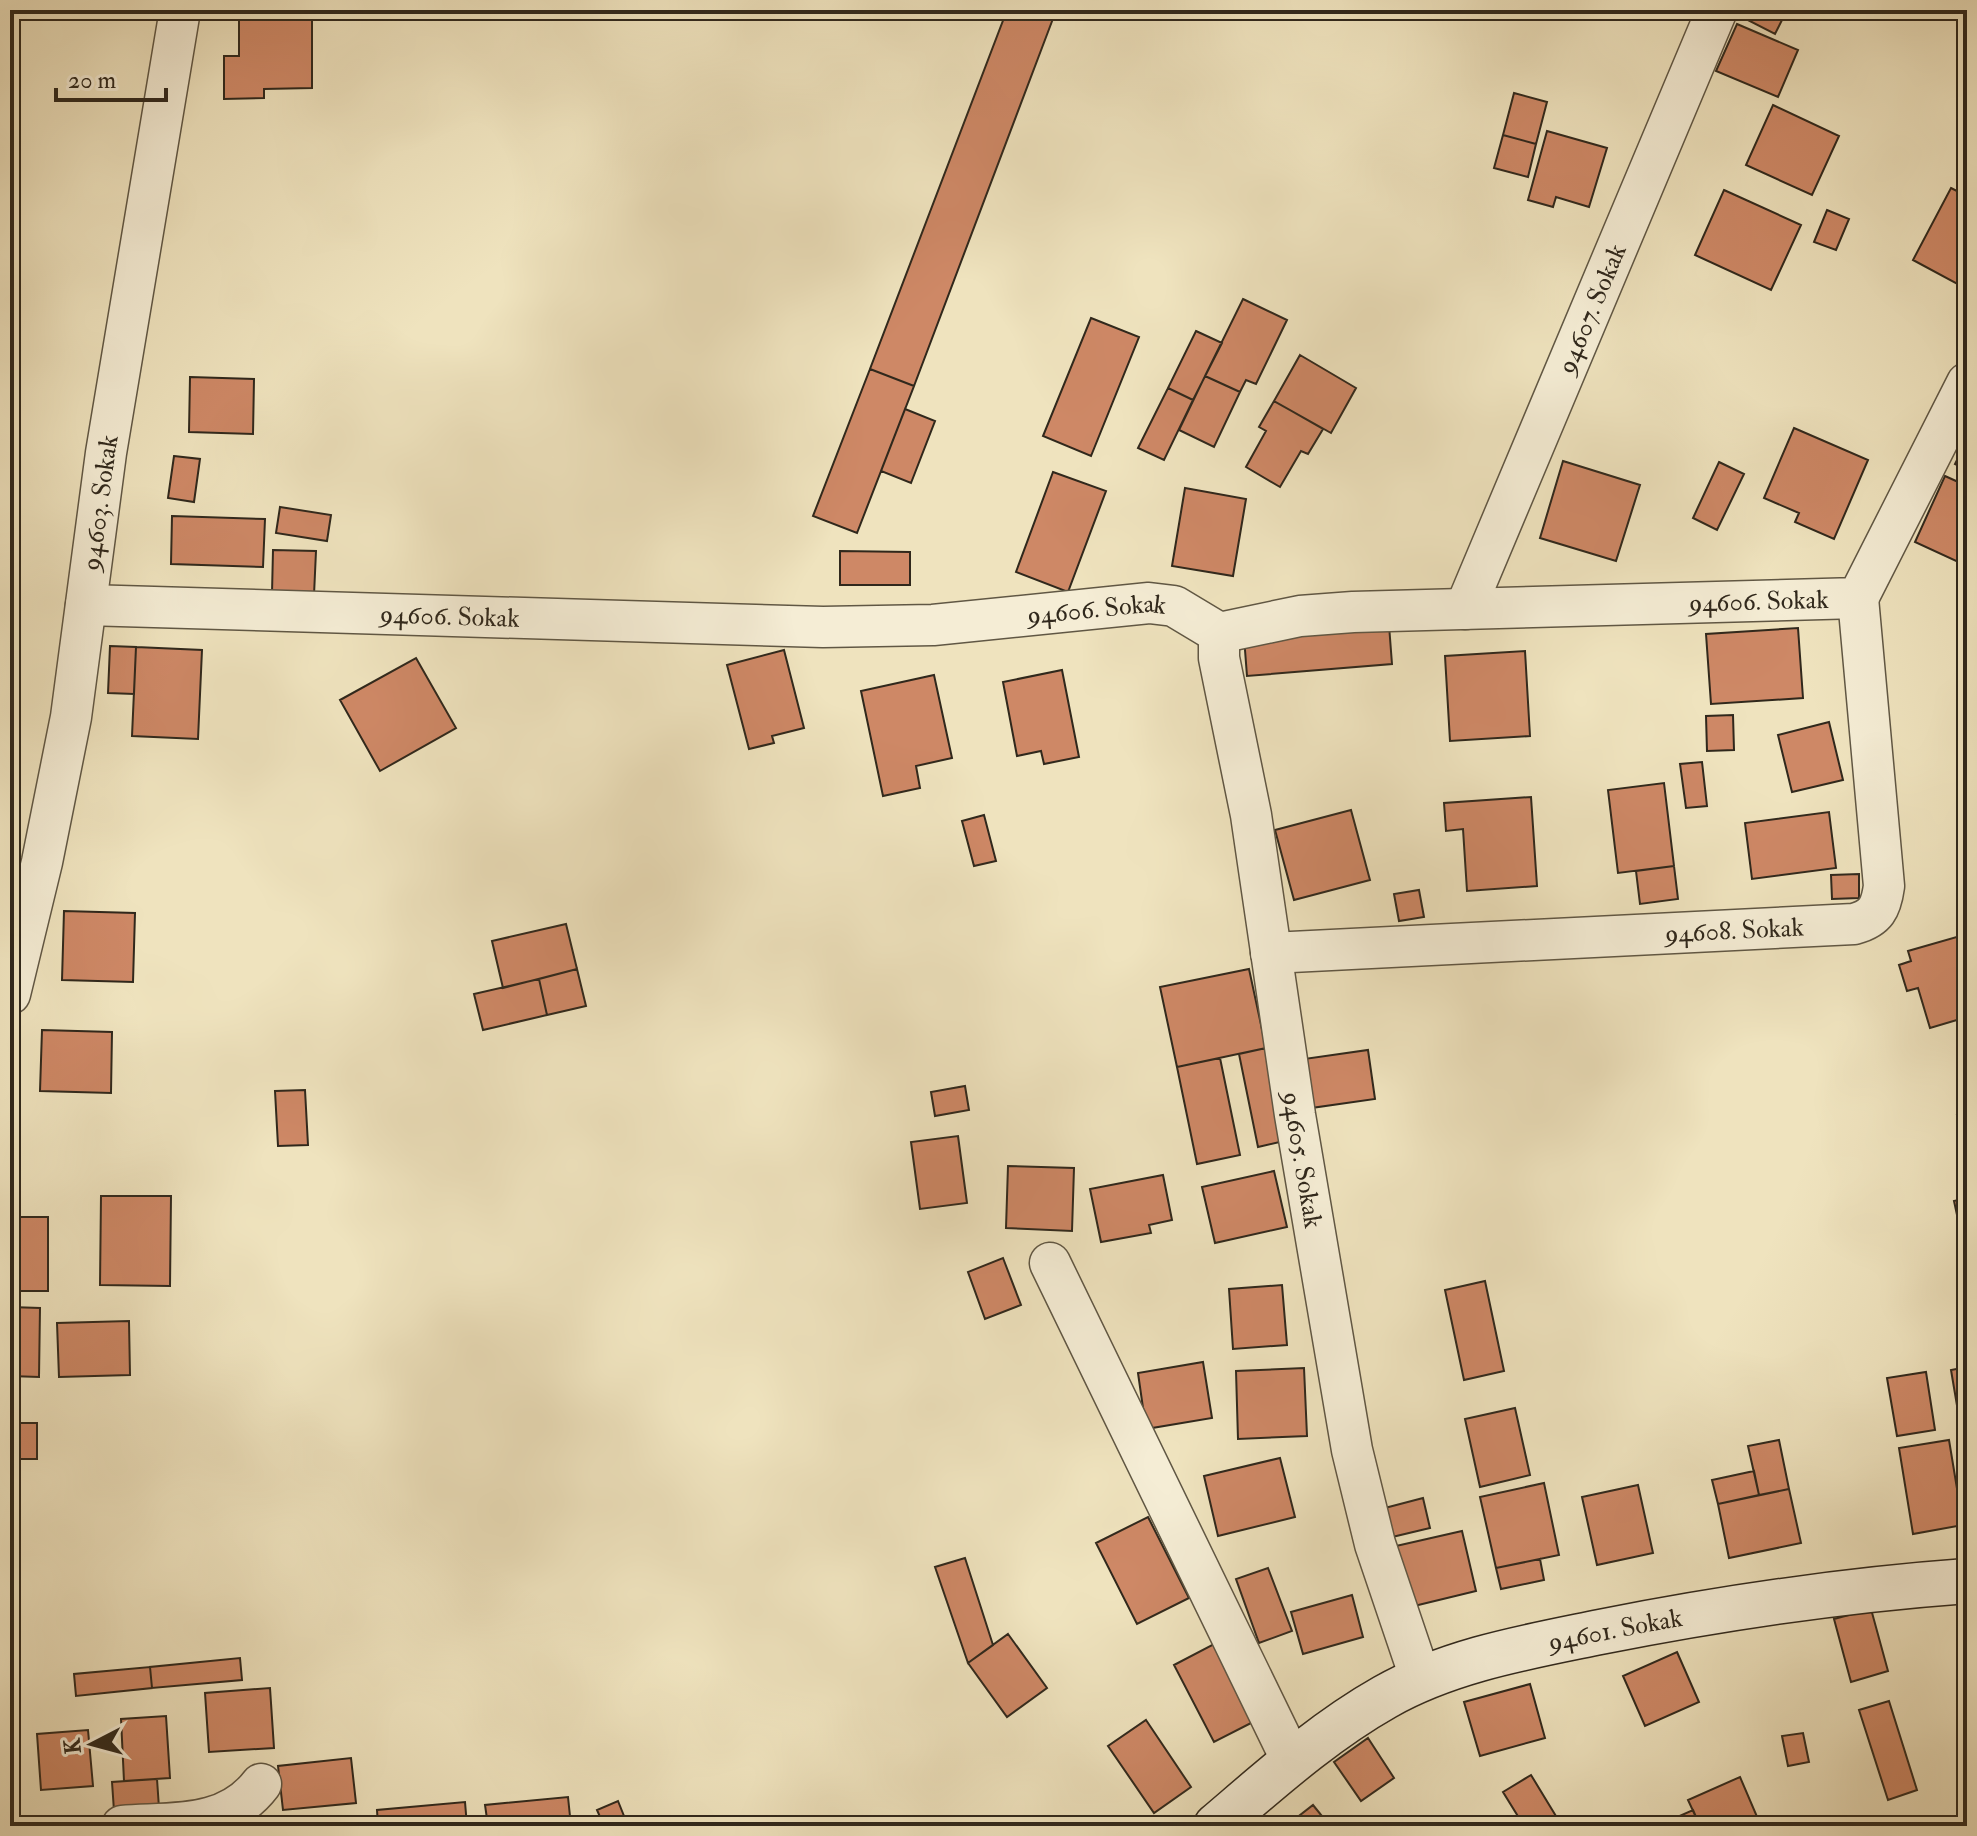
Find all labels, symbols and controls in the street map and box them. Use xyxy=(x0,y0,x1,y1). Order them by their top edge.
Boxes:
scale bar xyxy=(56,52,166,102)
text: 20 m xyxy=(68,65,117,96)
street label: 94607. Sokak xyxy=(1550,239,1634,381)
street label: 94603. Sokak xyxy=(75,432,126,575)
street label: 94606. Sokak xyxy=(1687,584,1830,620)
street label: 94606. Sokak xyxy=(1024,588,1169,633)
street label: 94606. Sokak xyxy=(377,599,521,635)
street label: 94608. Sokak xyxy=(1662,911,1805,950)
street label: 94605. Sokak xyxy=(1275,1088,1329,1231)
street label: 94601. Sokak xyxy=(1544,1602,1685,1659)
north arrow xyxy=(52,1704,132,1784)
text: K xyxy=(58,1736,88,1755)

